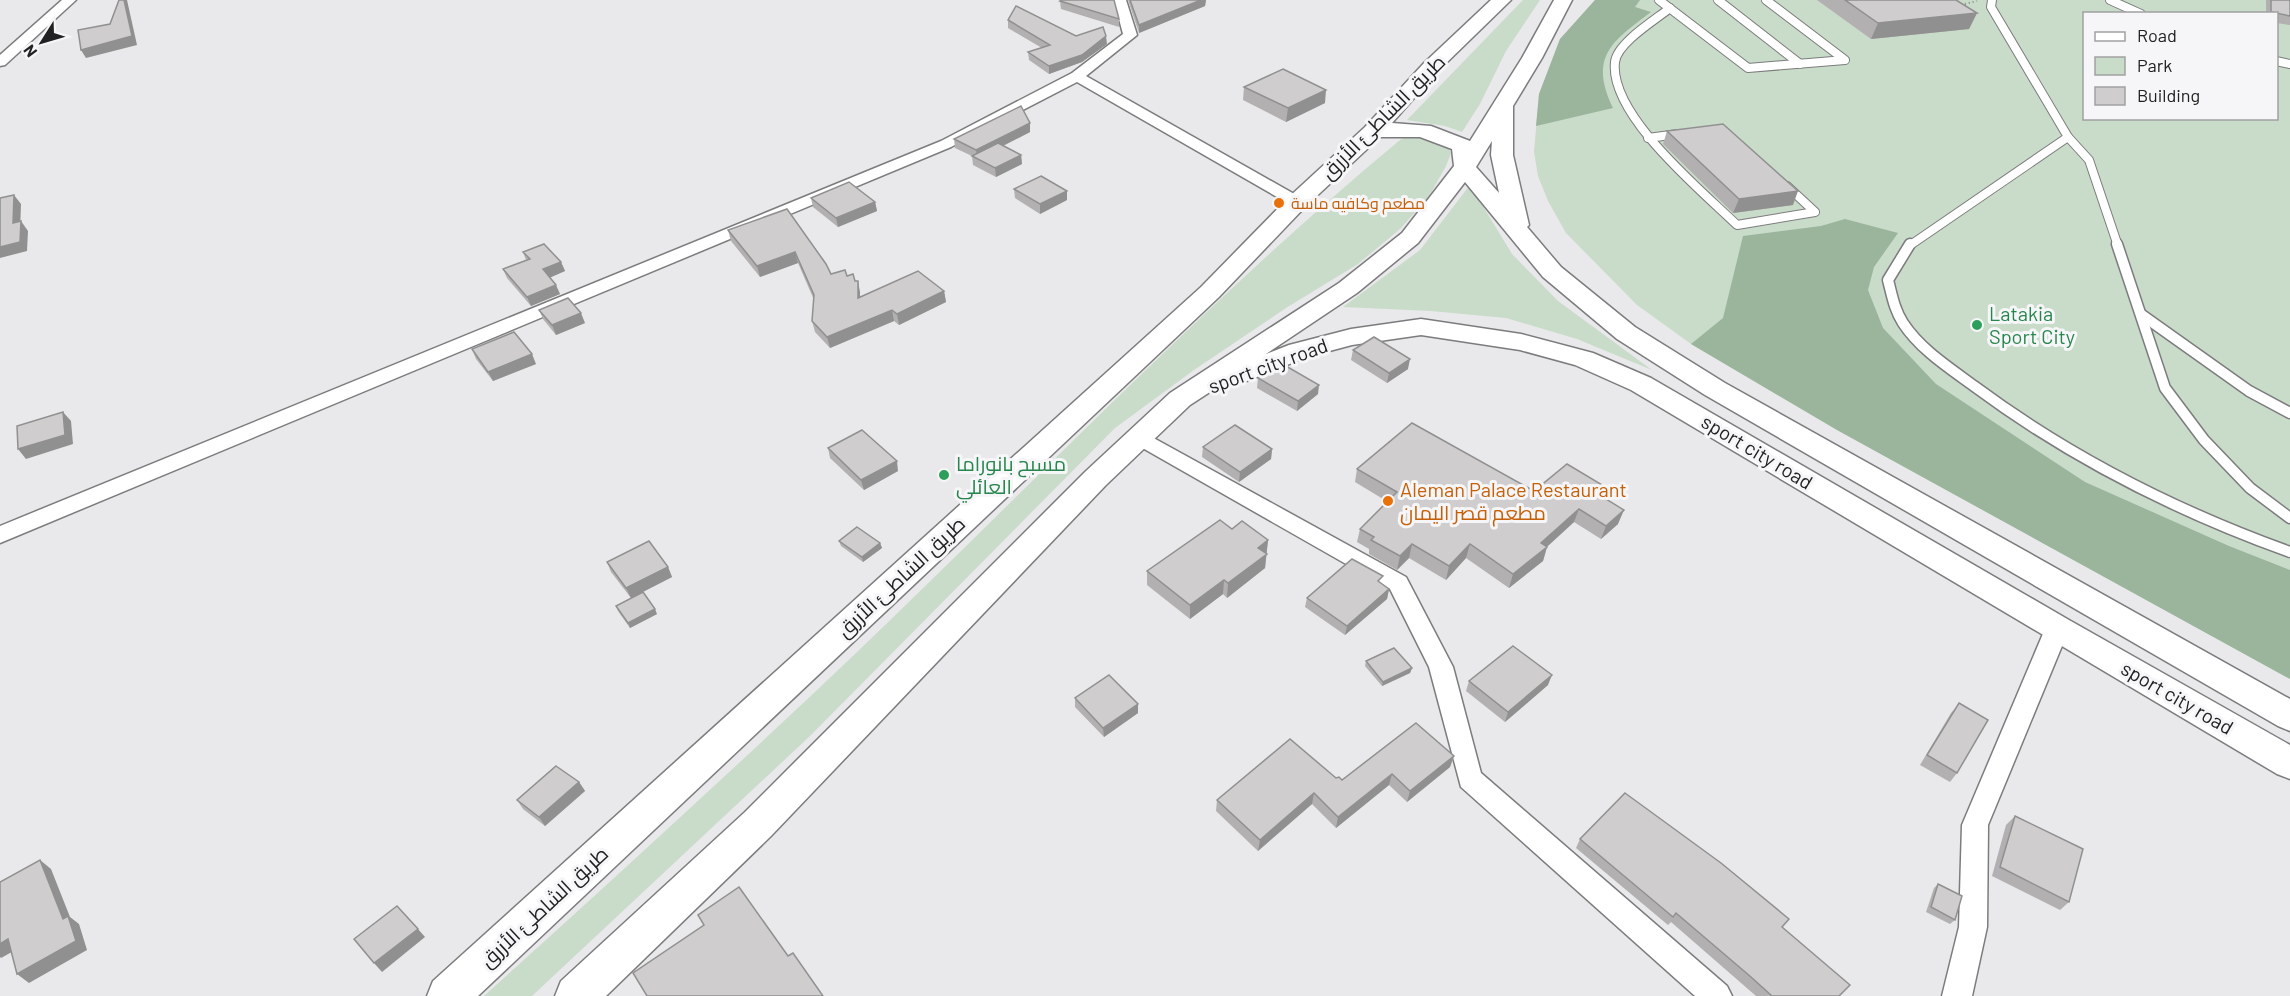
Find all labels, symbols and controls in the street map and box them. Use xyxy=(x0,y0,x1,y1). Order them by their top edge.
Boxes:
north arrow xyxy=(12,12,72,72)
legend xyxy=(2083,12,2278,120)
text: Road xyxy=(2137,24,2177,46)
text: N xyxy=(19,41,40,61)
street label: طريق الشاطئ الأزرق xyxy=(1315,49,1451,185)
text: Park xyxy=(2137,54,2172,76)
text: Building xyxy=(2137,84,2200,106)
place label: مطعم وكافيه ماسة xyxy=(1291,193,1425,215)
marker: مطعم وكافيه ماسة xyxy=(1272,196,1286,210)
place label: Latakia Sport City xyxy=(1989,301,2075,348)
marker: Latakia Sport City xyxy=(1970,318,1984,332)
street label: sport city road xyxy=(1205,332,1331,398)
street label: sport city road xyxy=(1698,409,1817,494)
place label: مسبح بانوراما العائلي xyxy=(956,451,1066,503)
marker: مسبح بانوراما العائلي xyxy=(937,468,951,482)
place label: Aleman Palace Restaurant مطعم قصر اليمان xyxy=(1400,477,1627,527)
marker: Aleman Palace Restaurant مطعم قصر اليمان xyxy=(1381,494,1395,508)
street label: طريق الشاطئ الأزرق xyxy=(831,511,971,643)
street label: sport city road xyxy=(2117,655,2238,739)
street label: طريق الشاطئ الأزرق xyxy=(474,841,614,973)

